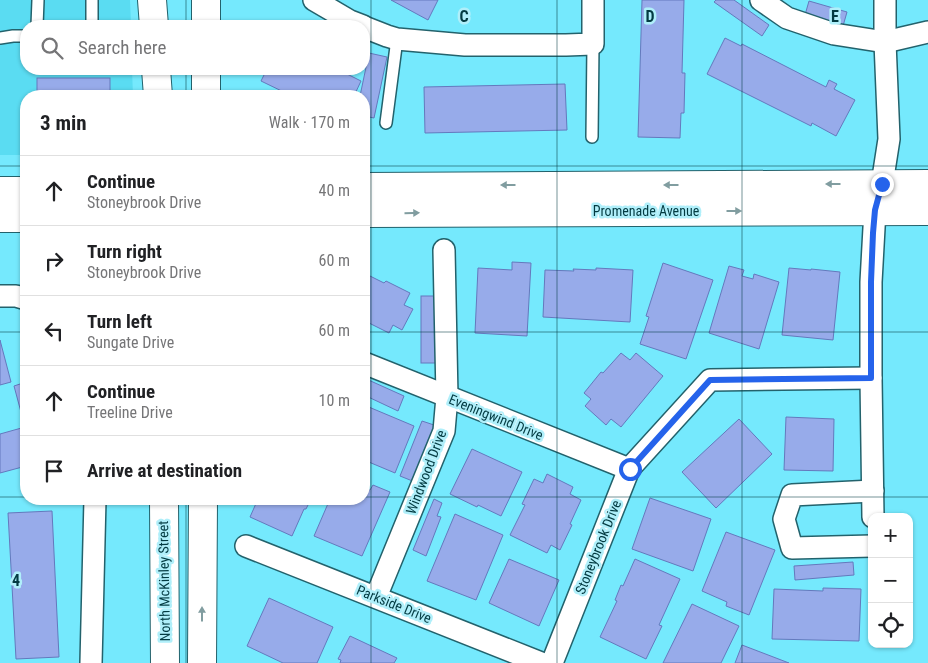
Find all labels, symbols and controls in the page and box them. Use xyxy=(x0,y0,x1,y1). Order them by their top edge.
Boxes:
text: C xyxy=(459,7,469,26)
text: D xyxy=(645,7,655,26)
text: E xyxy=(831,7,839,26)
search box xyxy=(20,20,370,75)
icon: search xyxy=(38,34,66,62)
text: Search here xyxy=(78,36,166,59)
text: 3 min xyxy=(40,111,87,135)
text: Walk · 170 m xyxy=(269,113,350,132)
text: Continue xyxy=(87,170,155,193)
route end xyxy=(871,173,894,196)
icon: ahead xyxy=(40,177,68,205)
one-way arrow xyxy=(825,180,841,188)
text: 40 m xyxy=(318,181,350,200)
one-way arrow xyxy=(500,181,516,189)
one-way arrow xyxy=(663,181,679,189)
text: Stoneybrook Drive xyxy=(87,193,201,212)
street label: Promenade Avenue xyxy=(593,203,700,219)
one-way arrow xyxy=(727,207,743,215)
one-way arrow xyxy=(405,209,421,217)
text: Turn right xyxy=(87,240,162,263)
icon: right xyxy=(40,247,68,275)
text: 60 m xyxy=(318,251,350,270)
text: Stoneybrook Drive xyxy=(87,263,201,282)
text: Turn left xyxy=(87,310,152,333)
icon: left xyxy=(40,317,68,345)
text: 60 m xyxy=(318,321,350,340)
text: Sungate Drive xyxy=(87,333,174,352)
text: Continue xyxy=(87,380,155,403)
icon: ahead xyxy=(40,387,68,415)
text: 10 m xyxy=(318,391,350,410)
street label: Eveningwind Drive xyxy=(447,391,546,443)
text: Treeline Drive xyxy=(87,403,173,422)
street label: Windwood Drive xyxy=(403,427,450,516)
icon: arrive xyxy=(40,457,68,485)
route start xyxy=(619,458,642,481)
text: Arrive at destination xyxy=(87,459,242,482)
street label: Stoneybrook Drive xyxy=(572,497,624,596)
map controls xyxy=(868,513,913,648)
button: + xyxy=(868,513,913,558)
street label: North McKinley Street xyxy=(155,521,173,641)
button: − xyxy=(868,558,913,603)
text: 4 xyxy=(12,571,20,590)
street label: Parkside Drive xyxy=(354,582,434,626)
button: locate xyxy=(868,603,913,648)
one-way arrow xyxy=(198,606,206,622)

